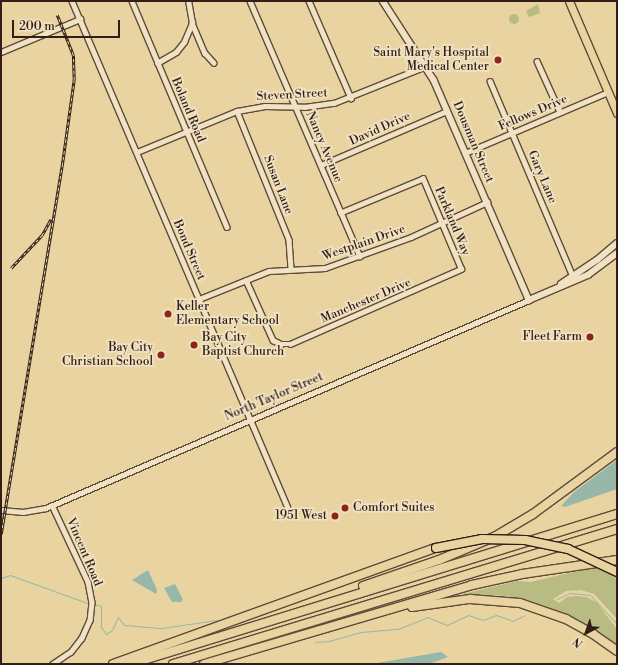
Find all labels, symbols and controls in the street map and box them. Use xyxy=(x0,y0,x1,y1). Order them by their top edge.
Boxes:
scale bar xyxy=(14,12,122,38)
text: 200 m xyxy=(19,19,55,34)
place label: Saint Mary's Hospital Medical Center xyxy=(373,46,489,74)
marker: Saint Mary's Hospital Medical Center xyxy=(492,54,504,66)
street label: Boland Road xyxy=(168,75,208,145)
street label: Steven Street xyxy=(256,86,328,104)
street label: Fellows Drive xyxy=(496,92,570,134)
street label: Dousman Street xyxy=(449,99,497,185)
street label: Nancy Avenue xyxy=(303,109,345,185)
street label: David Drive xyxy=(347,109,413,149)
street label: Gary Lane xyxy=(524,148,560,206)
street label: Susan Lane xyxy=(260,154,296,216)
street label: Parkland Way xyxy=(431,185,473,257)
street label: Bond Street xyxy=(170,218,208,282)
street label: Westplain Drive xyxy=(321,222,407,264)
street label: Manchester Drive xyxy=(319,275,413,327)
place label: Keller Elementary School xyxy=(176,300,279,328)
marker: Keller Elementary School xyxy=(163,309,173,319)
place label: Fleet Farm xyxy=(523,330,582,344)
place label: Bay City Baptist Church xyxy=(202,331,284,359)
marker: Fleet Farm xyxy=(585,332,595,342)
marker: Bay City Baptist Church xyxy=(189,340,199,350)
place label: Bay City Christian School xyxy=(62,341,153,369)
marker: Bay City Christian School xyxy=(156,350,166,360)
street label: North Taylor Street xyxy=(223,370,325,424)
place label: Comfort Suites xyxy=(353,501,435,515)
marker: Comfort Suites xyxy=(340,503,350,513)
place label: 1951 West xyxy=(275,509,327,523)
marker: 1951 West xyxy=(330,511,340,521)
street label: Vincent Road xyxy=(63,516,105,588)
north arrow xyxy=(566,613,606,653)
text: N xyxy=(570,634,586,650)

